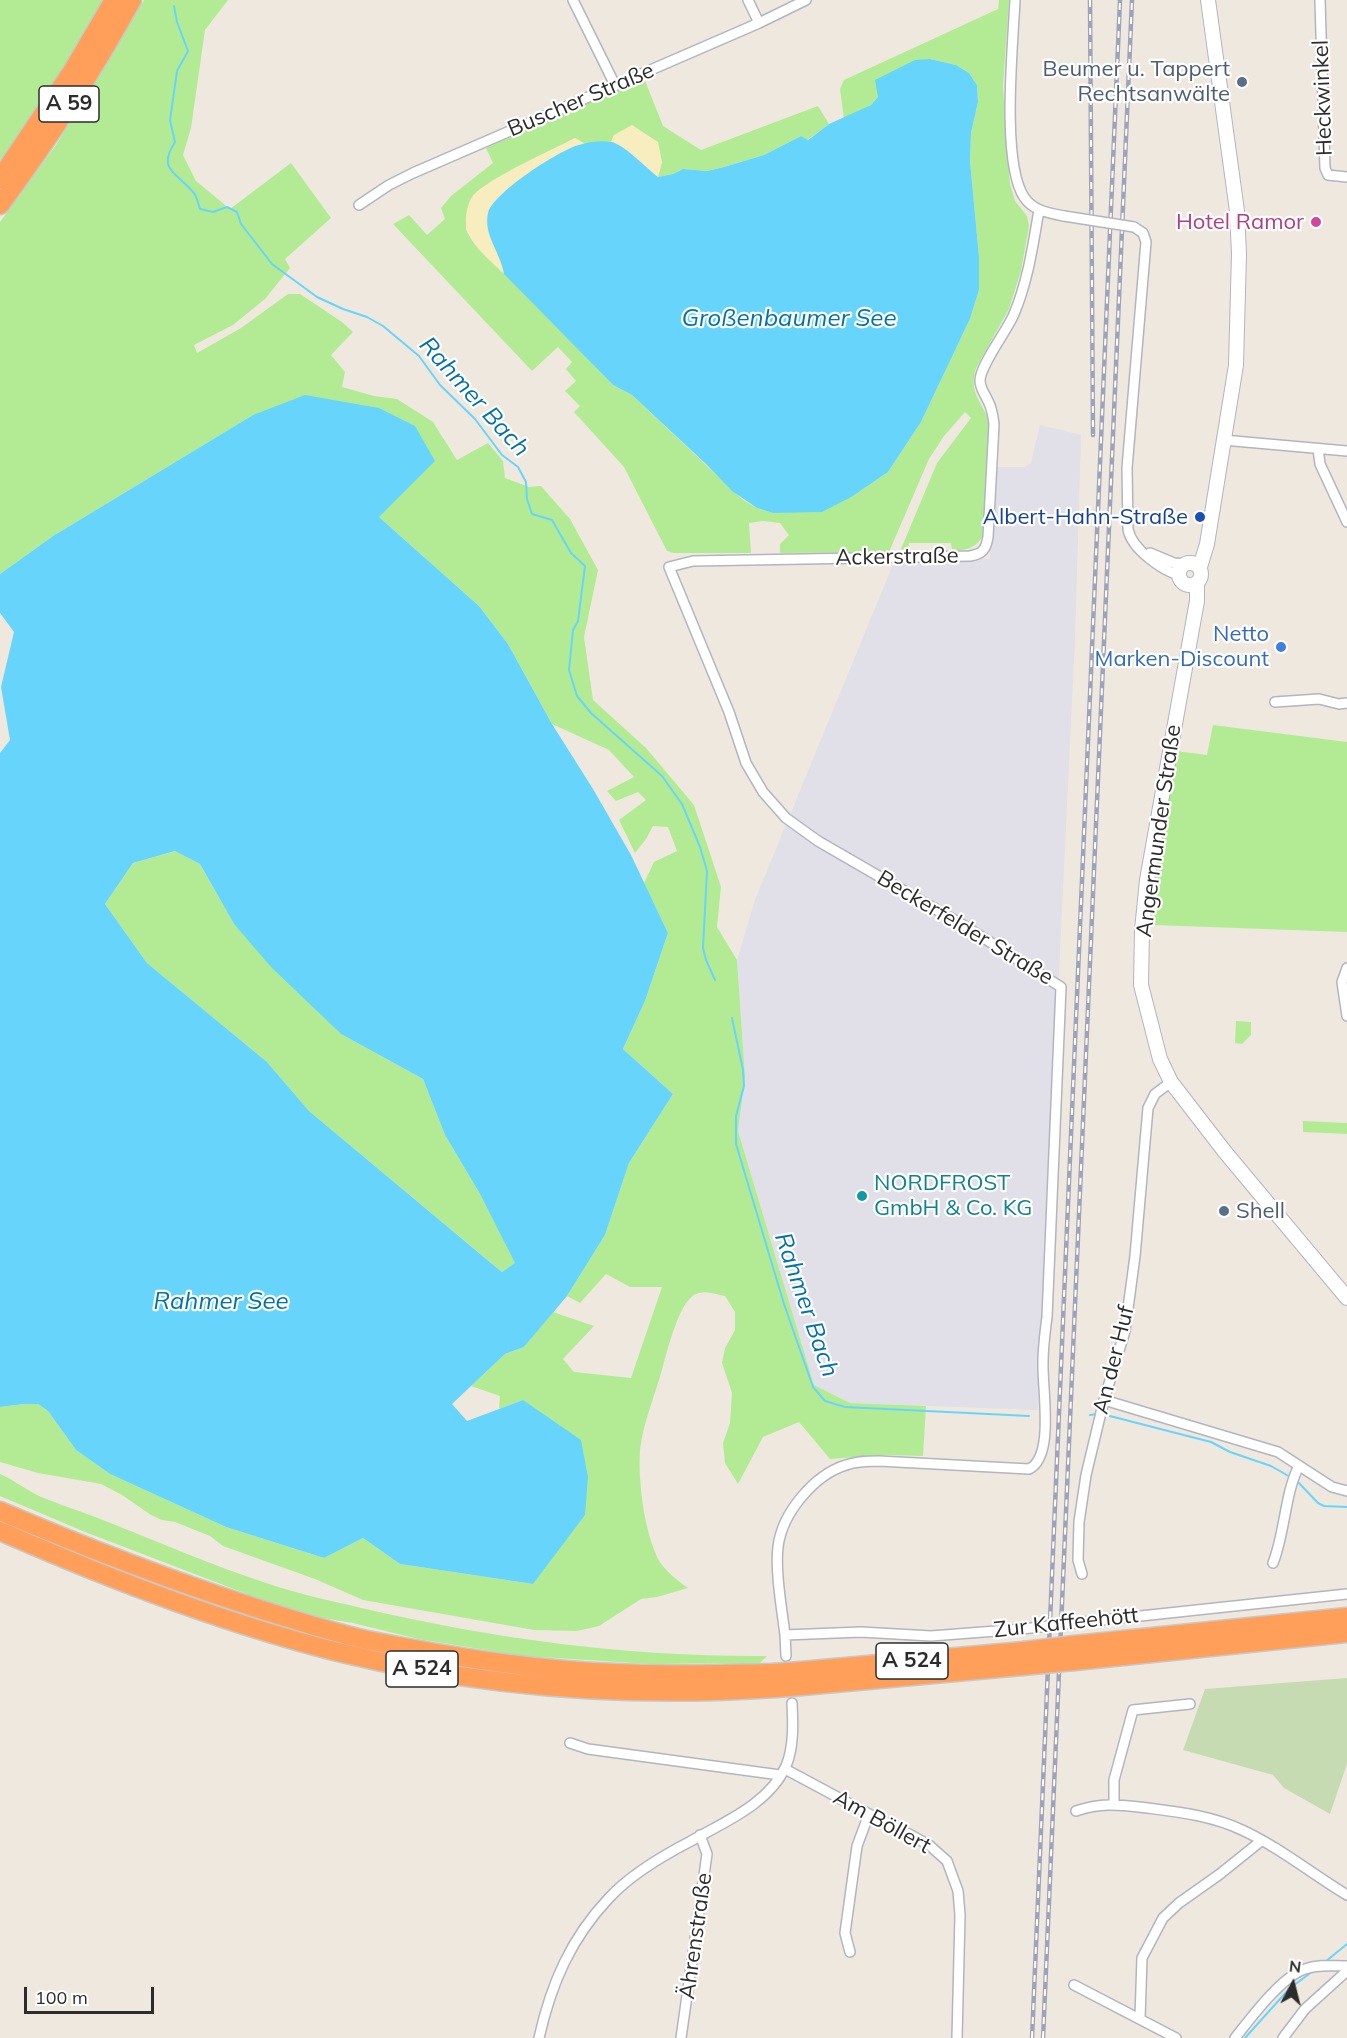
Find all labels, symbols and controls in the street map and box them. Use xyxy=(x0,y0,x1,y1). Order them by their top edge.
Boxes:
street label: Heckwinkel xyxy=(1308,39,1338,157)
place label: Beumer u. Tappert Rechtsanwälte xyxy=(1042,56,1230,107)
street label: Buscher Straße xyxy=(504,57,658,143)
marker: Beumer u. Tappert Rechtsanwälte xyxy=(1235,75,1249,89)
road number: A 59 xyxy=(39,86,99,122)
place label: Hotel Ramor xyxy=(1176,209,1304,235)
marker: Hotel Ramor xyxy=(1309,215,1323,229)
water label: Großenbaumer See xyxy=(682,305,896,333)
water label: Rahmer Bach xyxy=(413,331,535,463)
place label: Albert-Hahn-Straße xyxy=(983,504,1188,530)
marker: Albert-Hahn-Straße xyxy=(1193,510,1207,524)
street label: Ackerstraße xyxy=(835,543,959,571)
place label: Netto Marken-Discount xyxy=(1095,621,1269,672)
marker: Netto Marken-Discount xyxy=(1274,640,1288,654)
street label: Angermunder Straße xyxy=(1131,723,1187,939)
street label: Beckerfelder Straße xyxy=(872,865,1058,991)
place label: NORDFROST GmbH & Co. KG xyxy=(874,1170,1032,1222)
marker: NORDFROST GmbH & Co. KG xyxy=(855,1189,869,1203)
place label: Shell xyxy=(1236,1198,1285,1224)
marker: Shell xyxy=(1217,1204,1231,1218)
water label: Rahmer Bach xyxy=(768,1229,844,1381)
water label: Rahmer See xyxy=(153,1288,289,1316)
street label: An der Huf xyxy=(1088,1303,1140,1417)
street label: Zur Kaffeehött xyxy=(992,1602,1140,1644)
road number: A 524 xyxy=(876,1643,948,1679)
road number: A 524 xyxy=(386,1651,458,1687)
street label: Am Böllert xyxy=(829,1784,935,1860)
street label: Ährenstraße xyxy=(674,1871,718,2001)
north arrow xyxy=(1263,1954,1323,2014)
text: N xyxy=(1288,1955,1302,1977)
scale bar xyxy=(27,1975,158,2013)
text: 100 m xyxy=(35,1986,88,2009)

